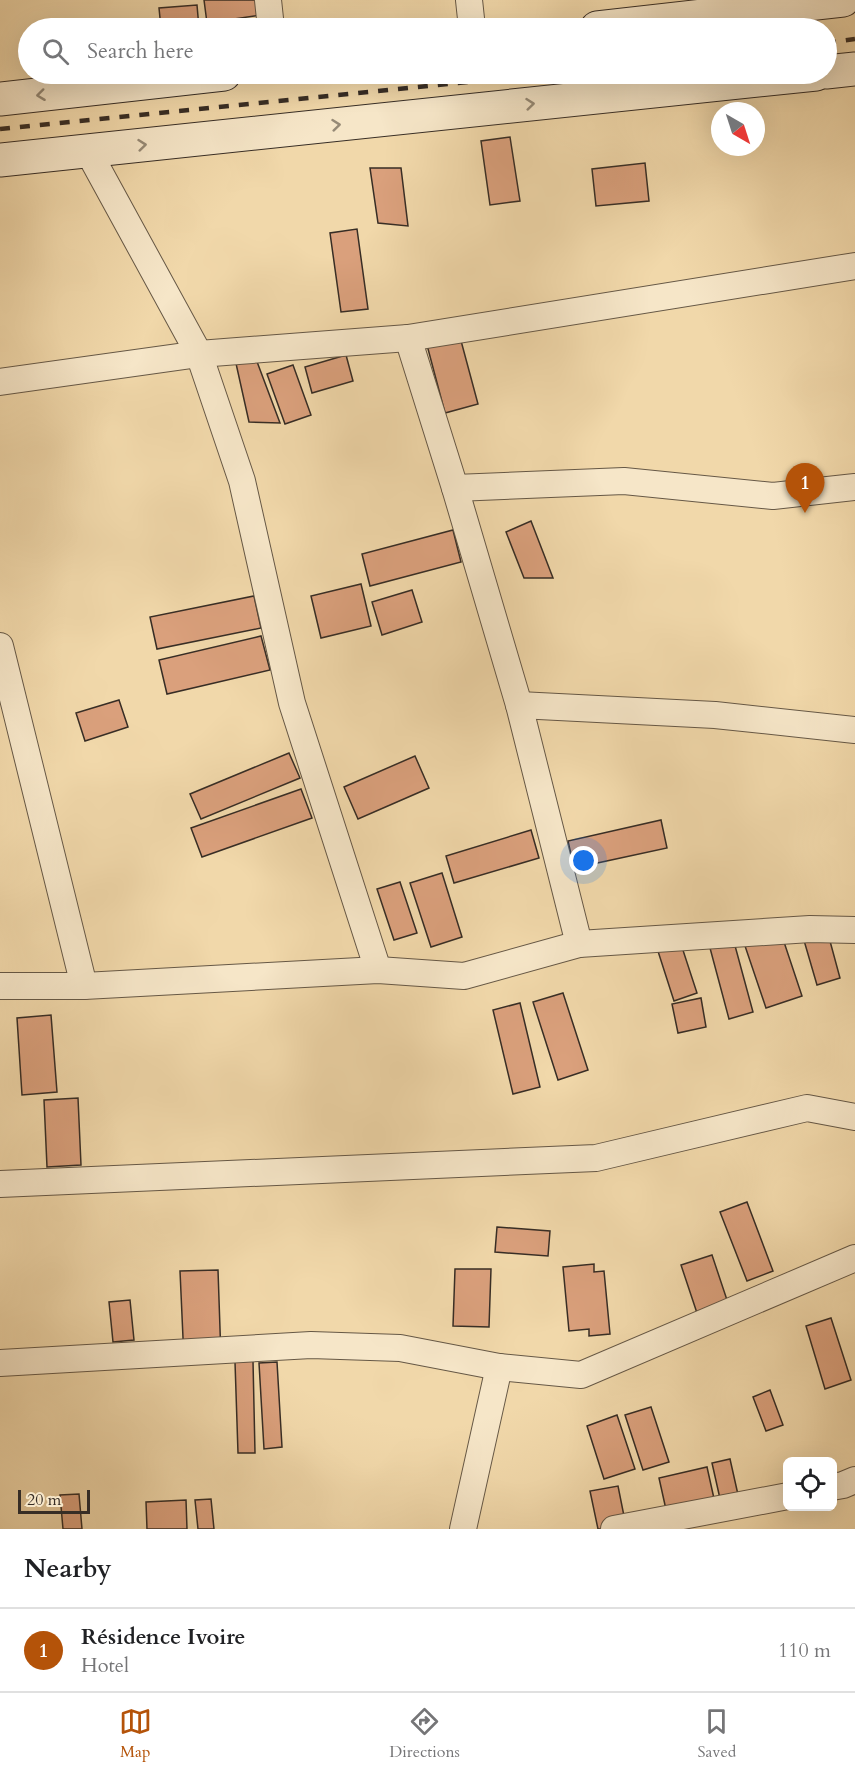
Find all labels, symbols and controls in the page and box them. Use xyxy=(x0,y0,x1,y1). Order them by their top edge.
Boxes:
search box xyxy=(18,18,837,84)
icon: search xyxy=(39,35,72,68)
text: Search here xyxy=(87,36,194,66)
one-way arrow xyxy=(36,88,45,100)
one-way arrow xyxy=(525,98,534,111)
north arrow xyxy=(711,102,765,156)
one-way arrow xyxy=(331,119,340,131)
one-way arrow xyxy=(137,139,146,152)
pin: 1 xyxy=(786,464,824,513)
your location xyxy=(569,846,598,875)
map controls xyxy=(783,1457,837,1511)
button: locate xyxy=(783,1457,837,1511)
scale bar xyxy=(18,1487,90,1514)
text: 20 m xyxy=(27,1489,61,1511)
text: Nearby xyxy=(24,1551,112,1586)
text: Résidence Ivoire xyxy=(81,1622,245,1652)
text: 1 xyxy=(38,1637,49,1664)
text: 110 m xyxy=(778,1637,831,1664)
text: Hotel xyxy=(81,1652,129,1679)
tab: Map xyxy=(119,1705,152,1763)
tab: Directions xyxy=(389,1705,460,1763)
tab: Saved xyxy=(697,1705,736,1763)

